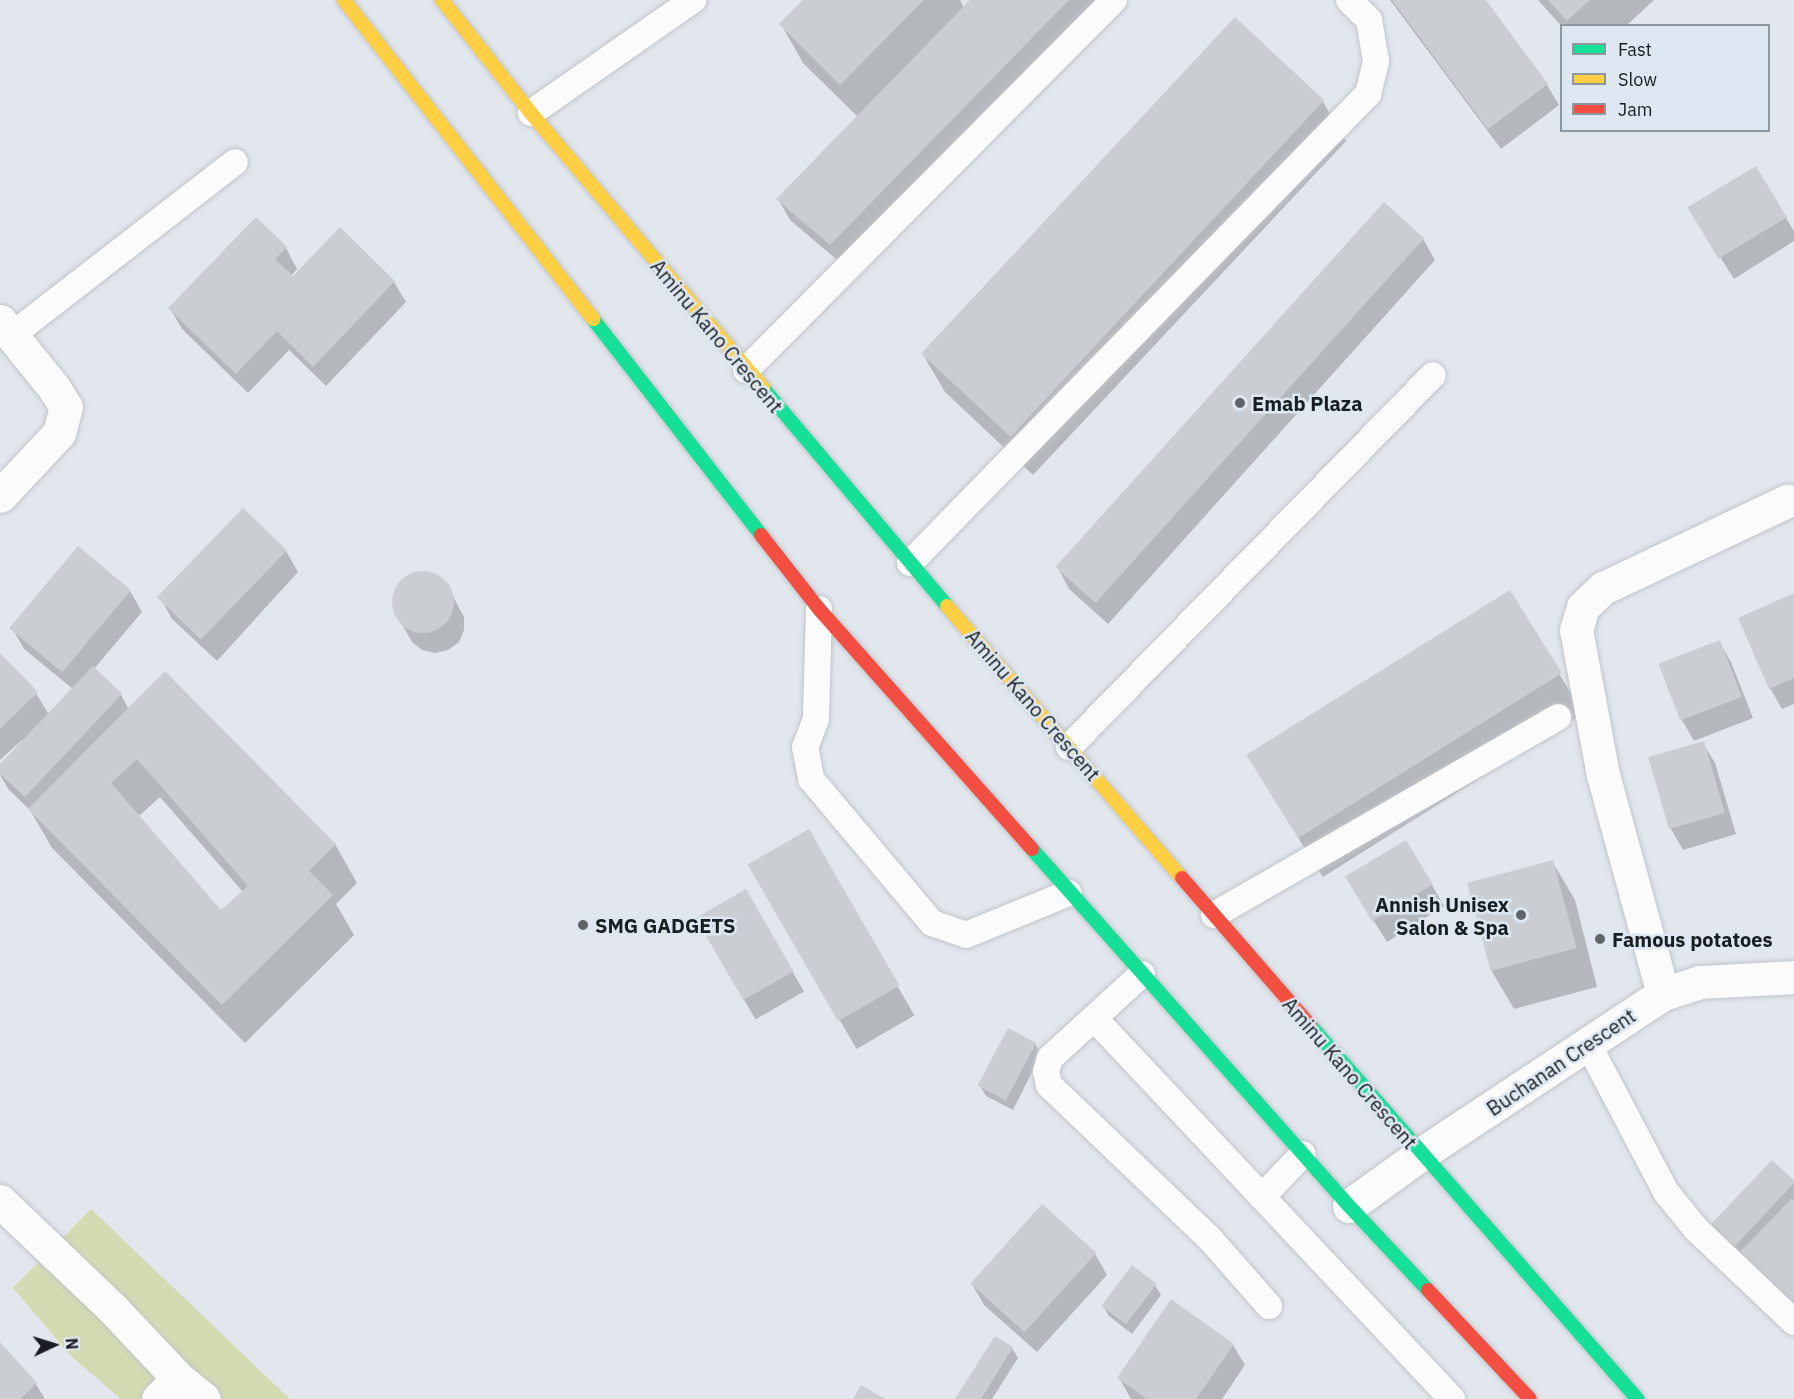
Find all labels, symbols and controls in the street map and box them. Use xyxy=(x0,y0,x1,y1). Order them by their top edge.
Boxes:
legend xyxy=(1560,24,1770,132)
text: Fast xyxy=(1618,38,1652,61)
text: Slow xyxy=(1618,68,1657,91)
text: Jam xyxy=(1618,98,1653,121)
street label: Aminu Kano Crescent xyxy=(646,254,788,418)
place label: Emab Plaza xyxy=(1252,391,1363,415)
marker: Emab Plaza xyxy=(1233,396,1247,410)
street label: Aminu Kano Crescent xyxy=(961,624,1105,786)
place label: Annish Unisex Salon & Spa xyxy=(1375,892,1509,939)
marker: Annish Unisex Salon & Spa xyxy=(1514,908,1528,922)
place label: SMG GADGETS xyxy=(595,913,735,937)
marker: SMG GADGETS xyxy=(576,918,590,932)
place label: Famous potatoes xyxy=(1612,927,1773,951)
marker: Famous potatoes xyxy=(1593,932,1607,946)
street label: Aminu Kano Crescent xyxy=(1278,992,1422,1154)
street label: Buchanan Crescent xyxy=(1482,1003,1640,1121)
north arrow xyxy=(24,1315,84,1375)
text: N xyxy=(62,1337,82,1350)

